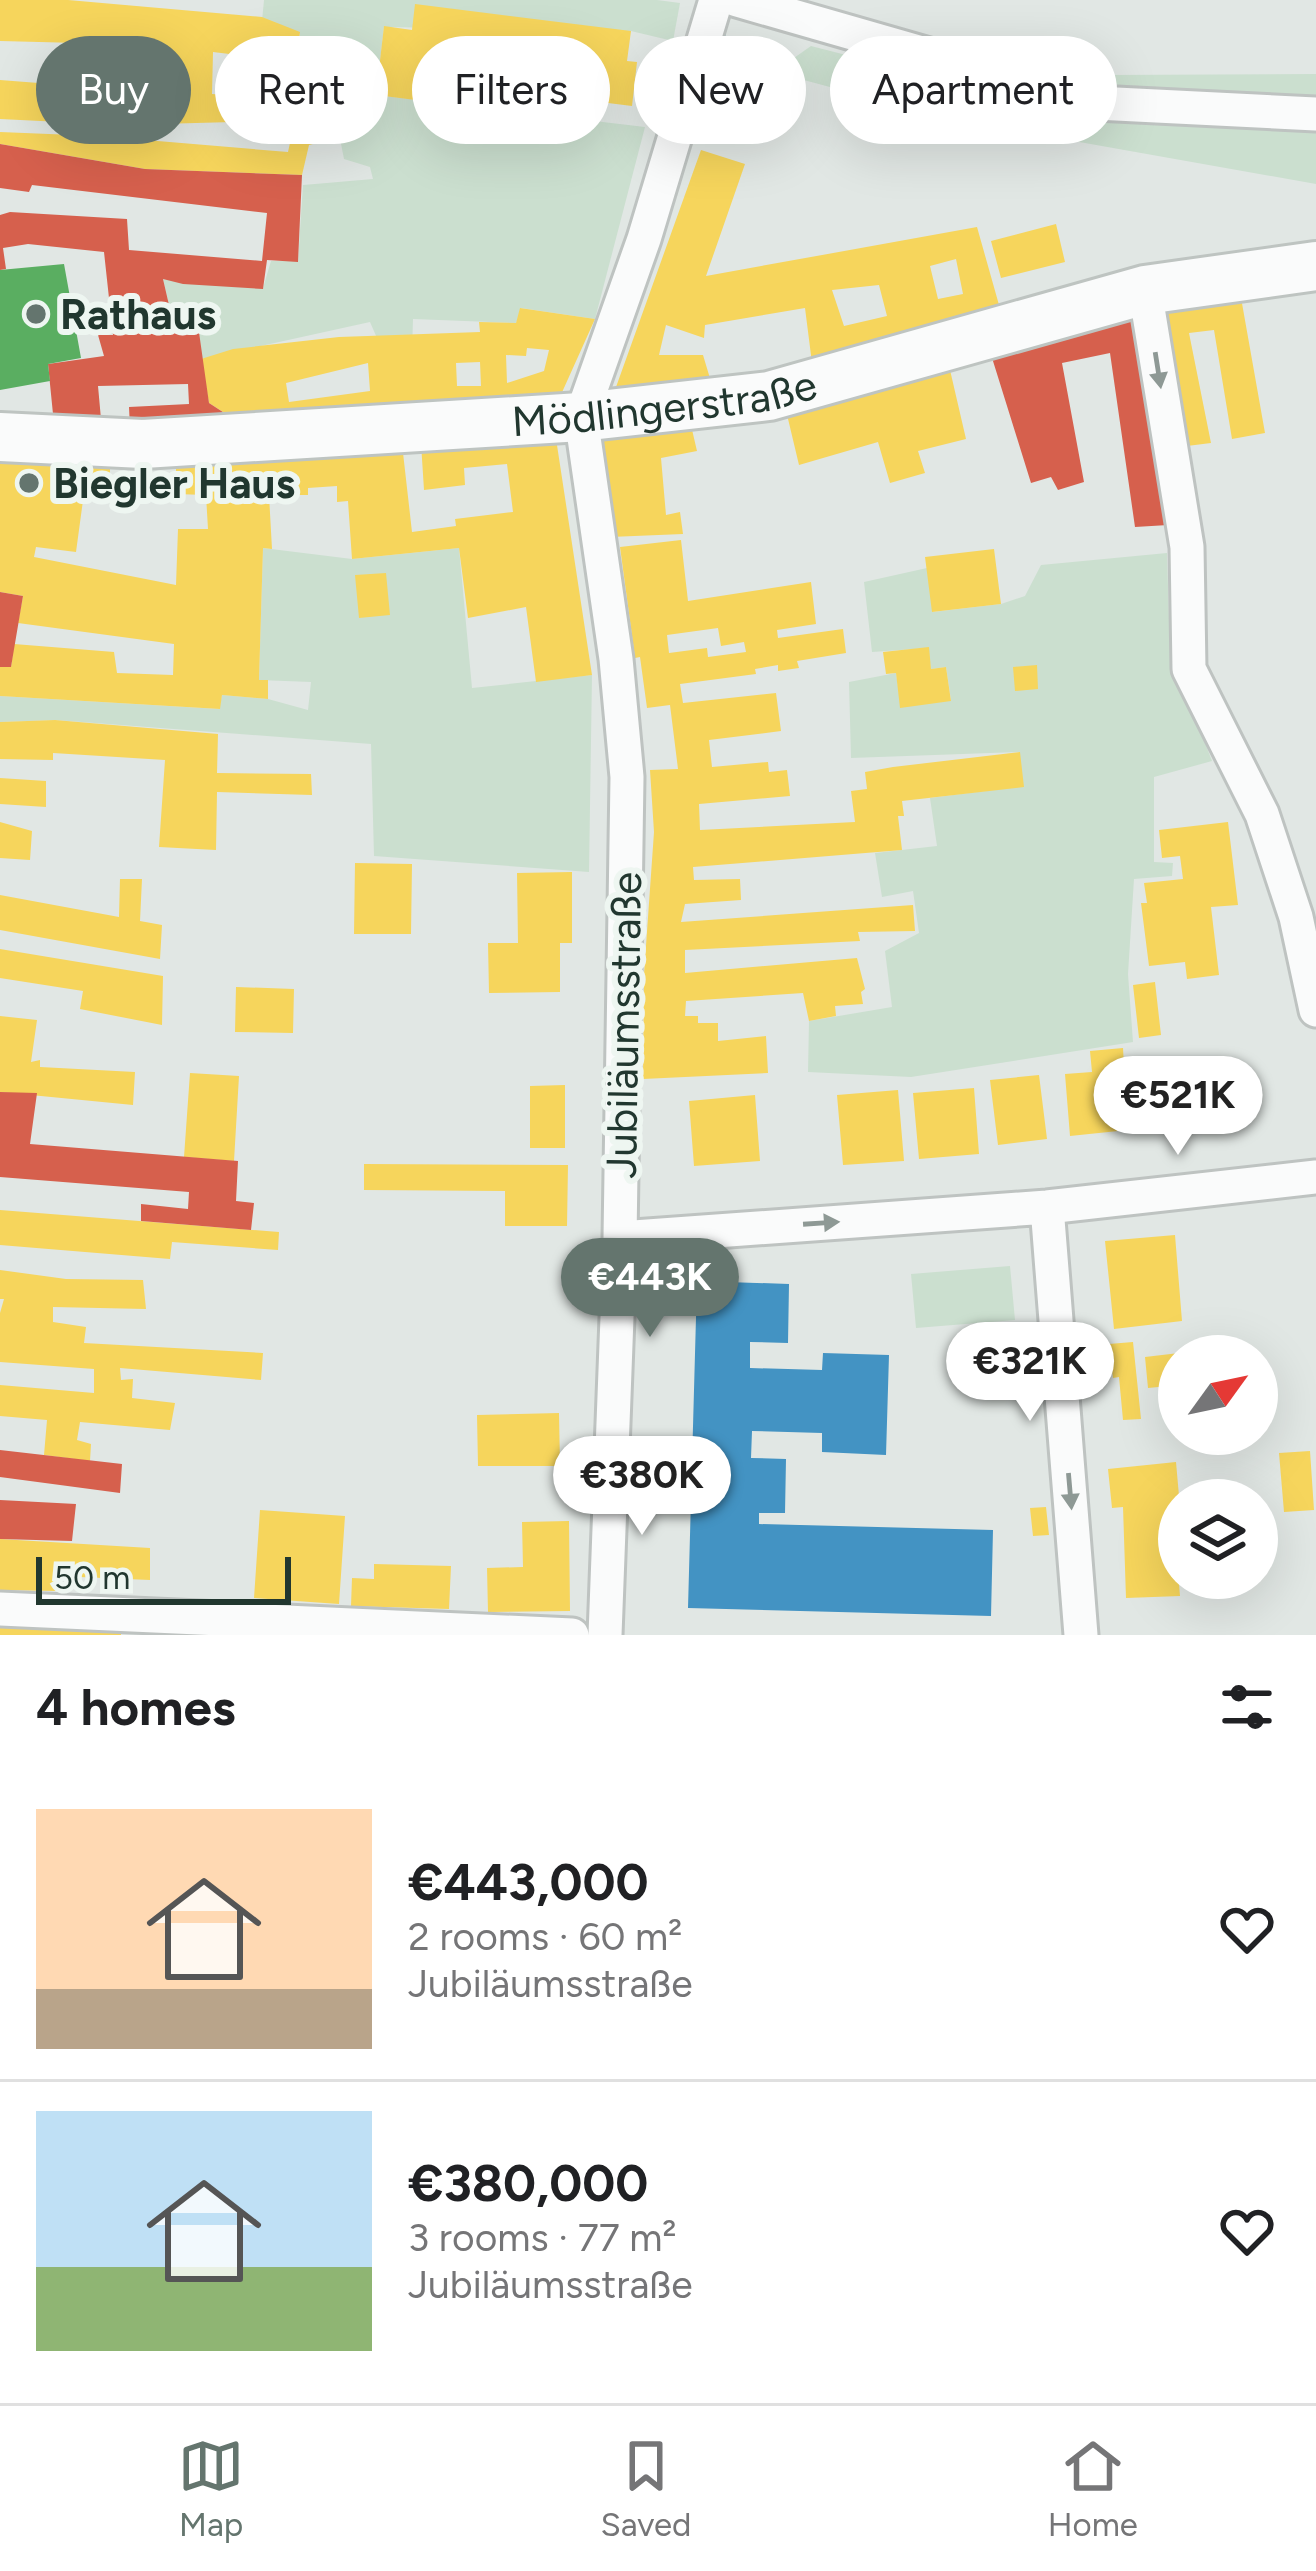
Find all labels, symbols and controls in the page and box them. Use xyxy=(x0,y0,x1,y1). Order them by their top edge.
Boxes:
chip: Buy xyxy=(36,36,191,144)
chip: Rent xyxy=(215,36,388,144)
chip: Filters xyxy=(412,36,610,144)
chip: New xyxy=(634,36,806,144)
chip: Apartment xyxy=(830,36,1117,144)
place label: Rathaus xyxy=(60,289,216,340)
marker: Rathaus xyxy=(23,301,49,327)
one-way arrow xyxy=(1149,352,1168,389)
street label: Mödlingerstraße xyxy=(510,358,822,447)
place label: Biegler Haus xyxy=(53,458,295,509)
marker: Biegler Haus xyxy=(16,470,42,496)
street label: Jubiläumsstraße xyxy=(596,871,652,1179)
pin: €521K xyxy=(1094,1056,1262,1158)
text: €521K xyxy=(1121,1071,1235,1118)
one-way arrow xyxy=(803,1214,840,1233)
pin: €443K xyxy=(566,1238,734,1340)
text: €443K xyxy=(588,1253,712,1300)
pin: €321K xyxy=(946,1322,1114,1424)
north arrow xyxy=(1158,1335,1278,1455)
map controls xyxy=(1158,1335,1278,1599)
text: €321K xyxy=(973,1337,1087,1384)
pin: €380K xyxy=(558,1436,726,1538)
text: €380K xyxy=(580,1451,704,1498)
one-way arrow xyxy=(1060,1473,1079,1510)
button: layers xyxy=(1158,1479,1278,1599)
scale bar xyxy=(36,1551,291,1604)
text: 50 m xyxy=(54,1558,130,1597)
icon: filters xyxy=(1214,1674,1280,1740)
text: 4 homes xyxy=(36,1677,236,1738)
text: €443,000 xyxy=(408,1852,649,1913)
icon: home xyxy=(132,1857,276,2001)
icon: heart xyxy=(1214,1896,1280,1962)
text: 2 rooms · 60 m² xyxy=(408,1913,682,1960)
text: Jubiläumsstraße xyxy=(408,1960,693,2007)
text: €380,000 xyxy=(408,2153,648,2214)
icon: home xyxy=(132,2159,276,2303)
icon: heart xyxy=(1214,2198,1280,2264)
text: 3 rooms · 77 m² xyxy=(408,2214,677,2261)
text: Jubiläumsstraße xyxy=(408,2261,693,2308)
tab: Map xyxy=(178,2433,244,2544)
tab: Saved xyxy=(600,2433,691,2544)
tab: Home xyxy=(1048,2433,1138,2544)

